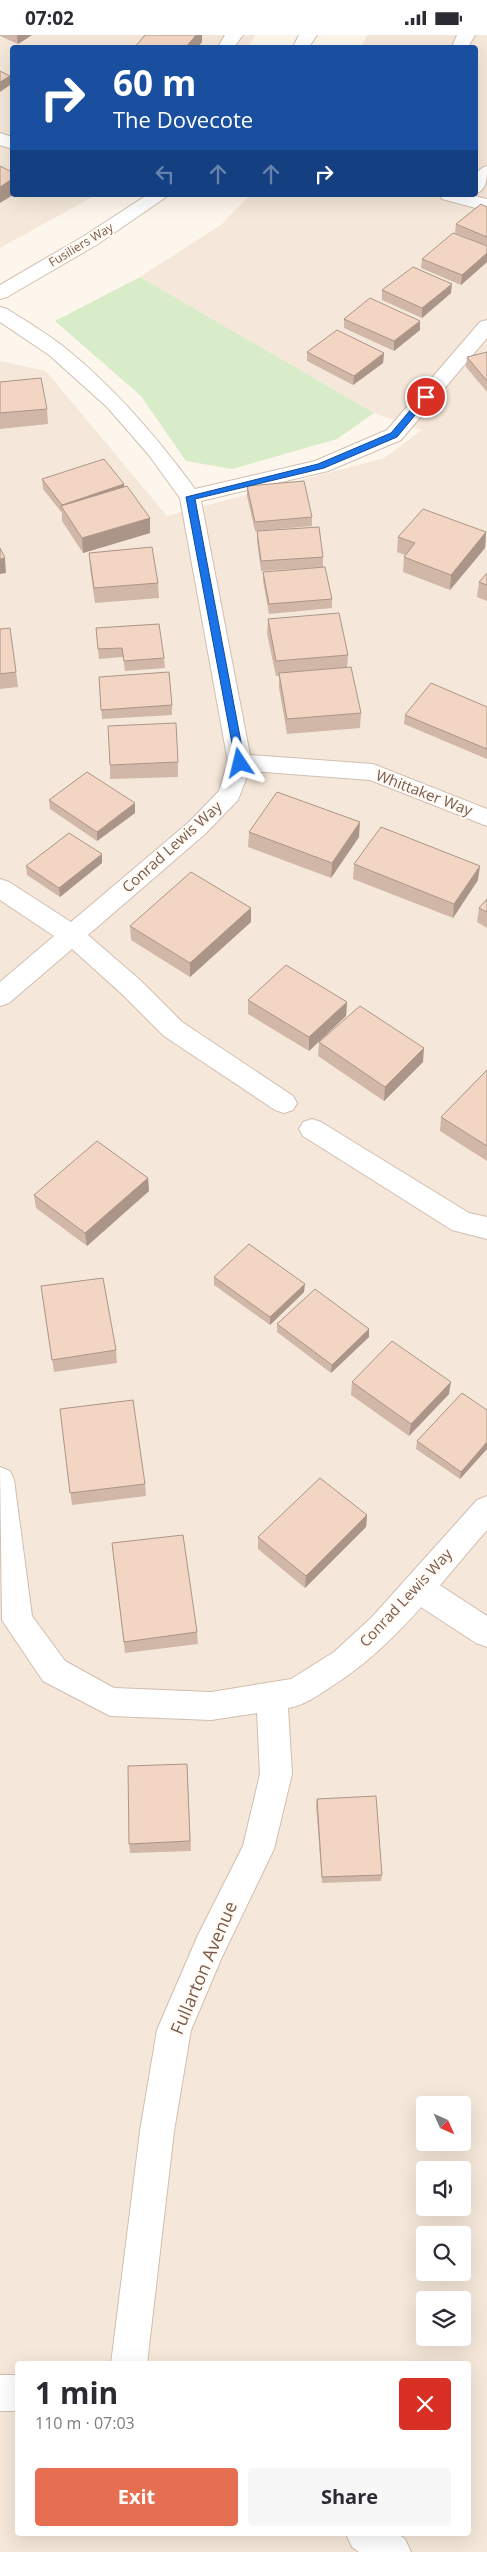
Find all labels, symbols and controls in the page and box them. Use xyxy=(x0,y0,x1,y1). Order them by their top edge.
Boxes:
text: 07:02 xyxy=(25,5,74,31)
text: 60 m xyxy=(113,59,196,106)
icon: right xyxy=(30,65,95,130)
text: The Dovecote xyxy=(113,104,253,134)
icon: left xyxy=(151,160,179,188)
icon: ahead xyxy=(204,160,232,188)
icon: ahead xyxy=(257,160,285,188)
icon: right xyxy=(310,160,338,188)
street label: Fusiliers Way xyxy=(45,218,117,271)
pin xyxy=(405,376,447,418)
icon: arrive xyxy=(412,383,440,411)
position arrow xyxy=(213,736,265,788)
street label: Whittaker Way xyxy=(373,764,476,820)
street label: Conrad Lewis Way xyxy=(117,796,226,896)
street label: Conrad Lewis Way xyxy=(354,1543,456,1651)
street label: Fullarton Avenue xyxy=(164,1897,242,2038)
north arrow xyxy=(416,2096,471,2151)
map controls xyxy=(416,2096,471,2346)
button: sound xyxy=(416,2161,471,2216)
button: search xyxy=(416,2226,471,2281)
button: layers xyxy=(416,2291,471,2346)
text: 1 min xyxy=(35,2372,118,2413)
button: close xyxy=(399,2378,451,2430)
text: 110 m · 07:03 xyxy=(35,2412,135,2434)
button: Exit xyxy=(35,2468,238,2526)
button: Share xyxy=(248,2468,451,2526)

